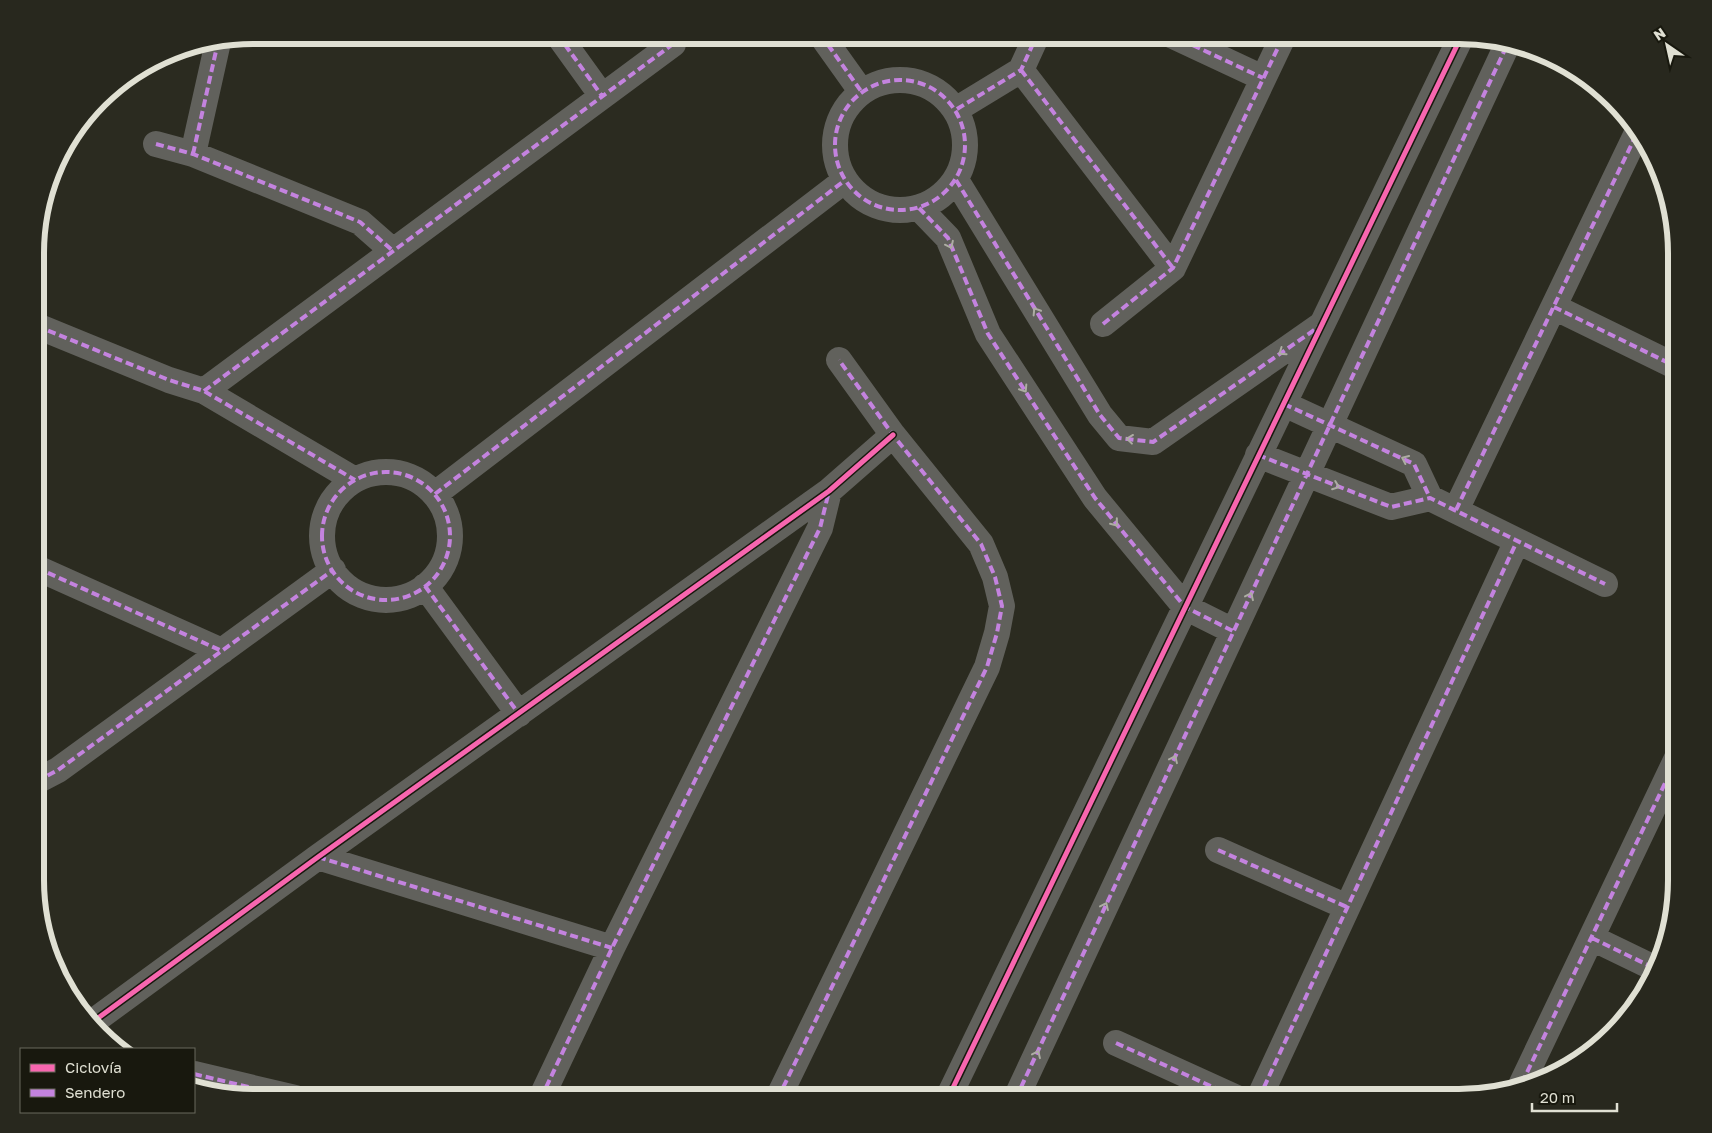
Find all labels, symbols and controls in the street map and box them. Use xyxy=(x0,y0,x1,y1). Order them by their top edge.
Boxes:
north arrow xyxy=(1642,20,1692,70)
text: N xyxy=(1650,24,1669,44)
one-way arrow xyxy=(944,239,954,248)
one-way arrow xyxy=(1033,308,1043,317)
one-way arrow xyxy=(1278,346,1288,355)
one-way arrow xyxy=(1018,383,1027,392)
one-way arrow xyxy=(1126,434,1134,445)
one-way arrow xyxy=(1401,456,1410,466)
one-way arrow xyxy=(1332,480,1340,490)
one-way arrow xyxy=(1110,517,1118,526)
one-way arrow xyxy=(1243,592,1253,601)
one-way arrow xyxy=(1167,755,1178,764)
one-way arrow xyxy=(1099,902,1110,911)
legend xyxy=(20,1048,195,1113)
one-way arrow xyxy=(1030,1050,1040,1059)
text: Ciclovía xyxy=(65,1058,122,1076)
scale bar xyxy=(1532,1080,1617,1112)
text: Sendero xyxy=(65,1083,125,1101)
text: 20 m xyxy=(1540,1088,1575,1106)

